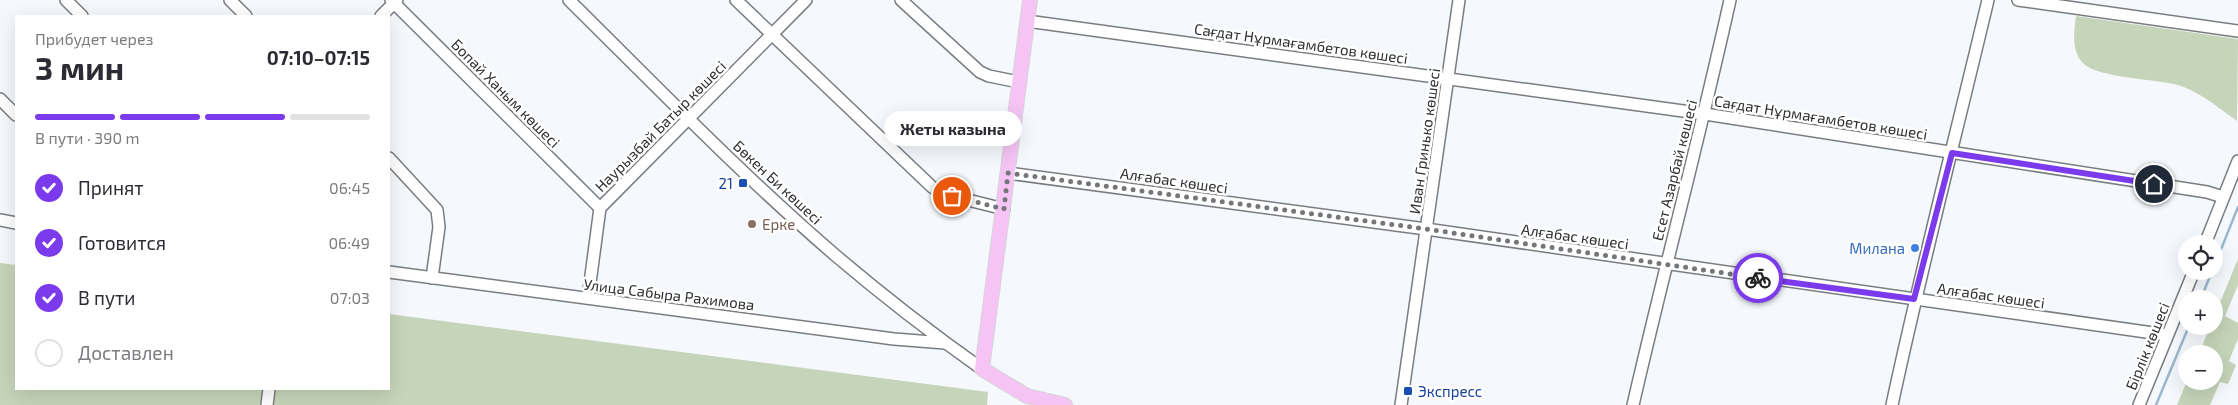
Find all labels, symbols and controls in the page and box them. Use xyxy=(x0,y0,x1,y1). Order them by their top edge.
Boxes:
street label: Сағдат Нұрмағамбетов көшесі xyxy=(1193,19,1409,67)
text: Прибудет через xyxy=(35,29,153,48)
street label: Бопай Ханым көшесі xyxy=(448,35,564,151)
text: 07:10–07:15 xyxy=(267,46,370,69)
text: 3 мин xyxy=(35,48,124,86)
street label: Наурызбай Батыр көшесі xyxy=(591,57,730,196)
street label: Иван Гринько көшесі xyxy=(1405,67,1443,215)
street label: Сағдат Нұрмағамбетов көшесі xyxy=(1713,91,1929,143)
street label: Есет Азарбай көшесі xyxy=(1648,98,1700,242)
callout: Жеты казына xyxy=(883,111,1021,146)
text: Жеты казына xyxy=(900,119,1006,138)
text: В пути · 390 m xyxy=(35,128,140,147)
street label: Бөкен Би көшесі xyxy=(730,136,826,228)
pin xyxy=(2133,163,2175,205)
street label: Алғабас көшесі xyxy=(1119,164,1229,196)
icon: home xyxy=(2140,170,2168,198)
icon: check xyxy=(35,174,63,202)
place label: 21 xyxy=(719,174,733,192)
pin xyxy=(931,175,973,217)
text: Принят xyxy=(78,176,144,199)
marker: 21 xyxy=(737,177,749,189)
text: 06:45 xyxy=(329,178,370,197)
icon: bag xyxy=(938,182,966,210)
place label: Ерке xyxy=(762,215,795,233)
marker: Ерке xyxy=(746,218,758,230)
street label: Алғабас көшесі xyxy=(1520,220,1630,252)
icon: check xyxy=(35,229,63,257)
text: Готовится xyxy=(78,231,166,254)
text: 06:49 xyxy=(328,233,370,252)
map controls xyxy=(2178,235,2223,390)
button: locate xyxy=(2178,235,2223,280)
place label: Милана xyxy=(1849,239,1905,257)
marker: Милана xyxy=(1909,242,1921,254)
courier xyxy=(1733,253,1783,303)
icon: bike xyxy=(1744,264,1772,292)
street label: Улица Сабыра Рахимова xyxy=(583,275,755,313)
street label: Алғабас көшесі xyxy=(1936,279,2046,311)
icon: check xyxy=(35,284,63,312)
text: В пути xyxy=(78,286,136,309)
text: 07:03 xyxy=(330,288,370,307)
button: + xyxy=(2178,290,2223,335)
street label: Бірлік көшесі xyxy=(2121,300,2173,392)
text: Доставлен xyxy=(78,341,174,364)
button: − xyxy=(2178,345,2223,390)
place label: Экспресс xyxy=(1418,382,1482,400)
marker: Экспресс xyxy=(1402,385,1414,397)

